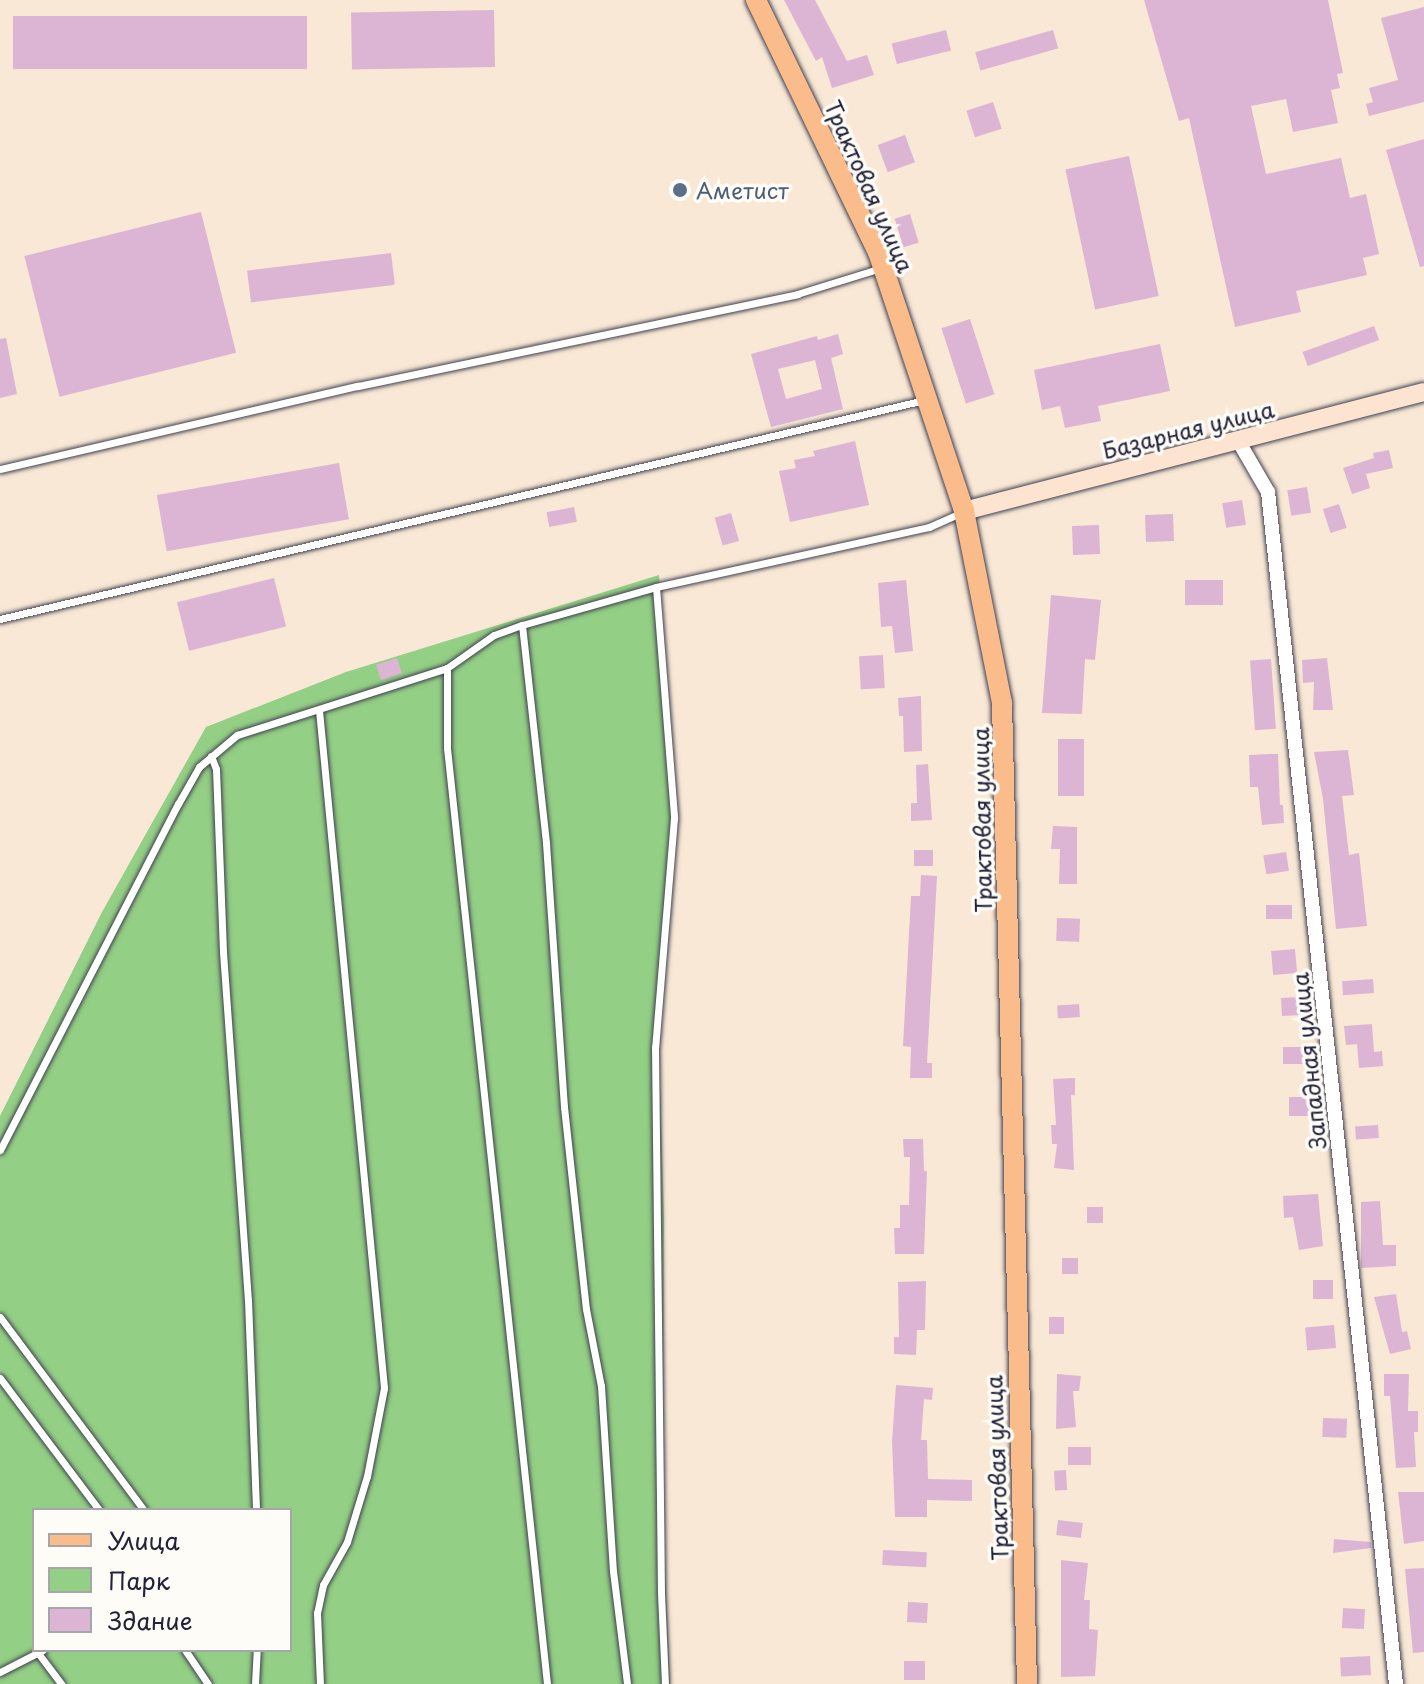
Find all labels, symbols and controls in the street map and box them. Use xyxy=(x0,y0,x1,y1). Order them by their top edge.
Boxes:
street label: Трактовая улица xyxy=(820,96,920,276)
place label: Аметист xyxy=(696,177,789,203)
marker: Аметист xyxy=(671,181,689,199)
street label: Базарная улица xyxy=(1099,395,1277,463)
street label: Трактовая улица xyxy=(966,727,996,913)
street label: Западная улица xyxy=(1286,971,1330,1151)
street label: Трактовая улица xyxy=(980,1374,1012,1562)
legend xyxy=(32,1508,292,1652)
text: Улица xyxy=(108,1522,180,1558)
text: Парк xyxy=(108,1562,170,1598)
text: Здание xyxy=(108,1602,193,1638)

